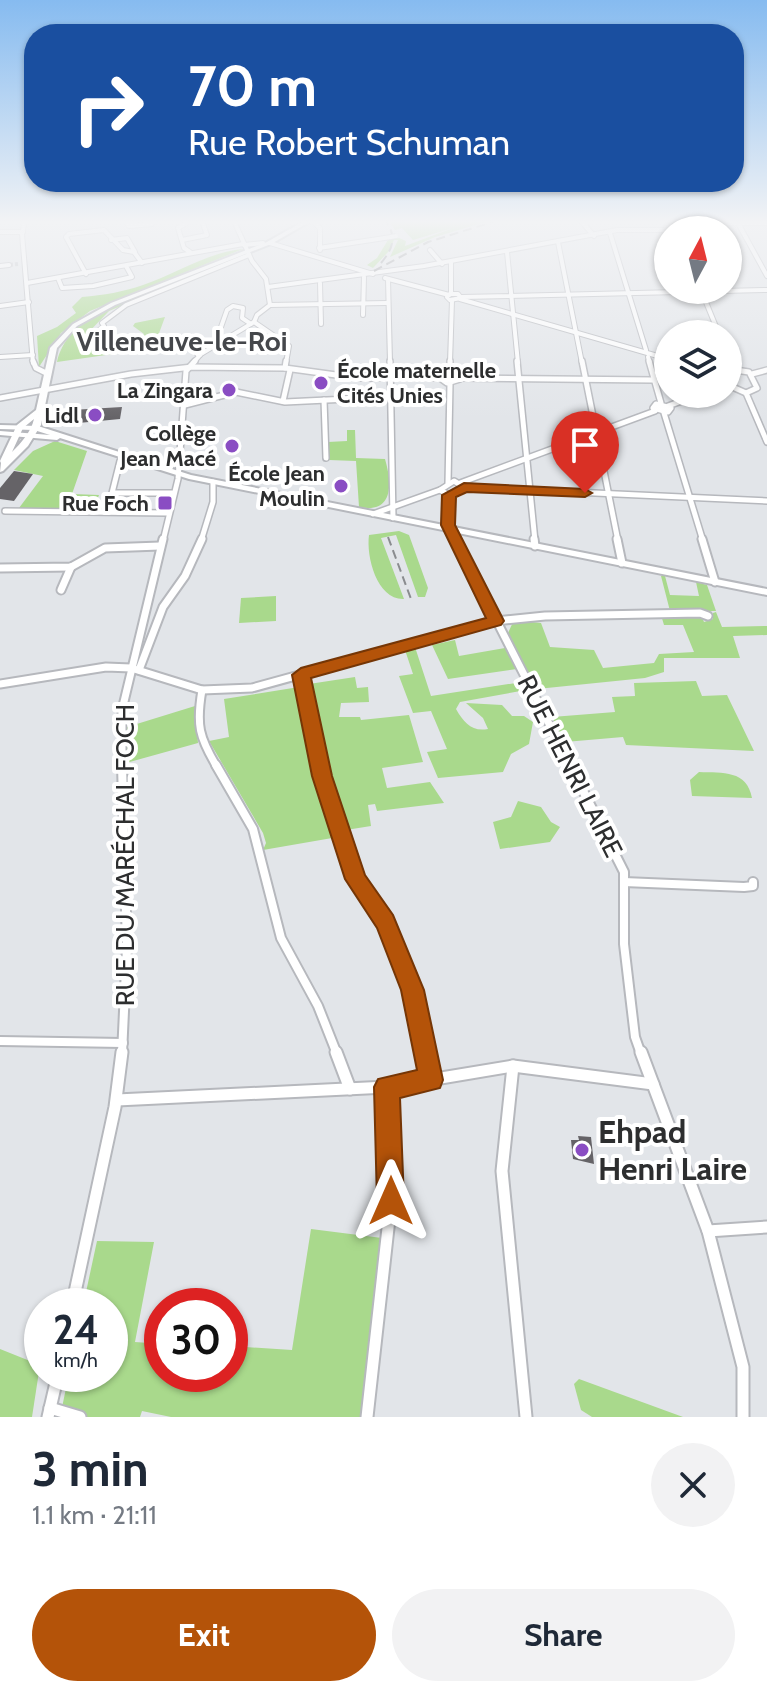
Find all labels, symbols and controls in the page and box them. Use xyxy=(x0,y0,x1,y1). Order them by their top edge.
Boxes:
text: 70 m xyxy=(188,52,317,120)
icon: right xyxy=(56,56,160,160)
text: Rue Robert Schuman xyxy=(188,120,510,164)
north arrow xyxy=(654,216,742,304)
map controls xyxy=(654,216,742,408)
button: layers xyxy=(654,320,742,408)
district label: Villeneuve-le-Roi xyxy=(76,324,288,358)
place label: École maternelle Cités Unies xyxy=(337,357,496,409)
marker: École maternelle Cités Unies xyxy=(312,374,330,392)
place label: La Zingara xyxy=(117,377,213,404)
marker: La Zingara xyxy=(220,381,238,399)
place label: Lidl xyxy=(44,402,79,429)
marker: Lidl xyxy=(86,406,104,424)
pin xyxy=(551,411,619,493)
place label: Collège Jean Macé xyxy=(119,420,216,472)
icon: arrive xyxy=(563,423,607,467)
marker: Collège Jean Macé xyxy=(223,437,241,455)
place label: École Jean Moulin xyxy=(228,460,325,512)
marker: École Jean Moulin xyxy=(332,477,350,495)
place label: Rue Foch xyxy=(62,490,149,517)
marker: Rue Foch xyxy=(156,494,174,512)
street label: RUE HENRI LAIRE xyxy=(510,670,630,862)
street label: RUE DU MARÉCHAL FOCH xyxy=(109,704,141,1006)
place label: Ehpad Henri Laire xyxy=(598,1112,747,1188)
marker: Ehpad Henri Laire xyxy=(573,1141,591,1159)
position arrow xyxy=(349,1159,433,1243)
speed limit sign: 30 xyxy=(144,1288,248,1392)
text: 24 xyxy=(53,1305,99,1354)
text: km/h xyxy=(54,1348,98,1372)
text: 3 min xyxy=(32,1440,148,1498)
button: close xyxy=(651,1443,735,1527)
text: 1.1 km · 21:11 xyxy=(32,1499,157,1531)
button: Exit xyxy=(32,1589,376,1681)
button: Share xyxy=(392,1589,735,1681)

